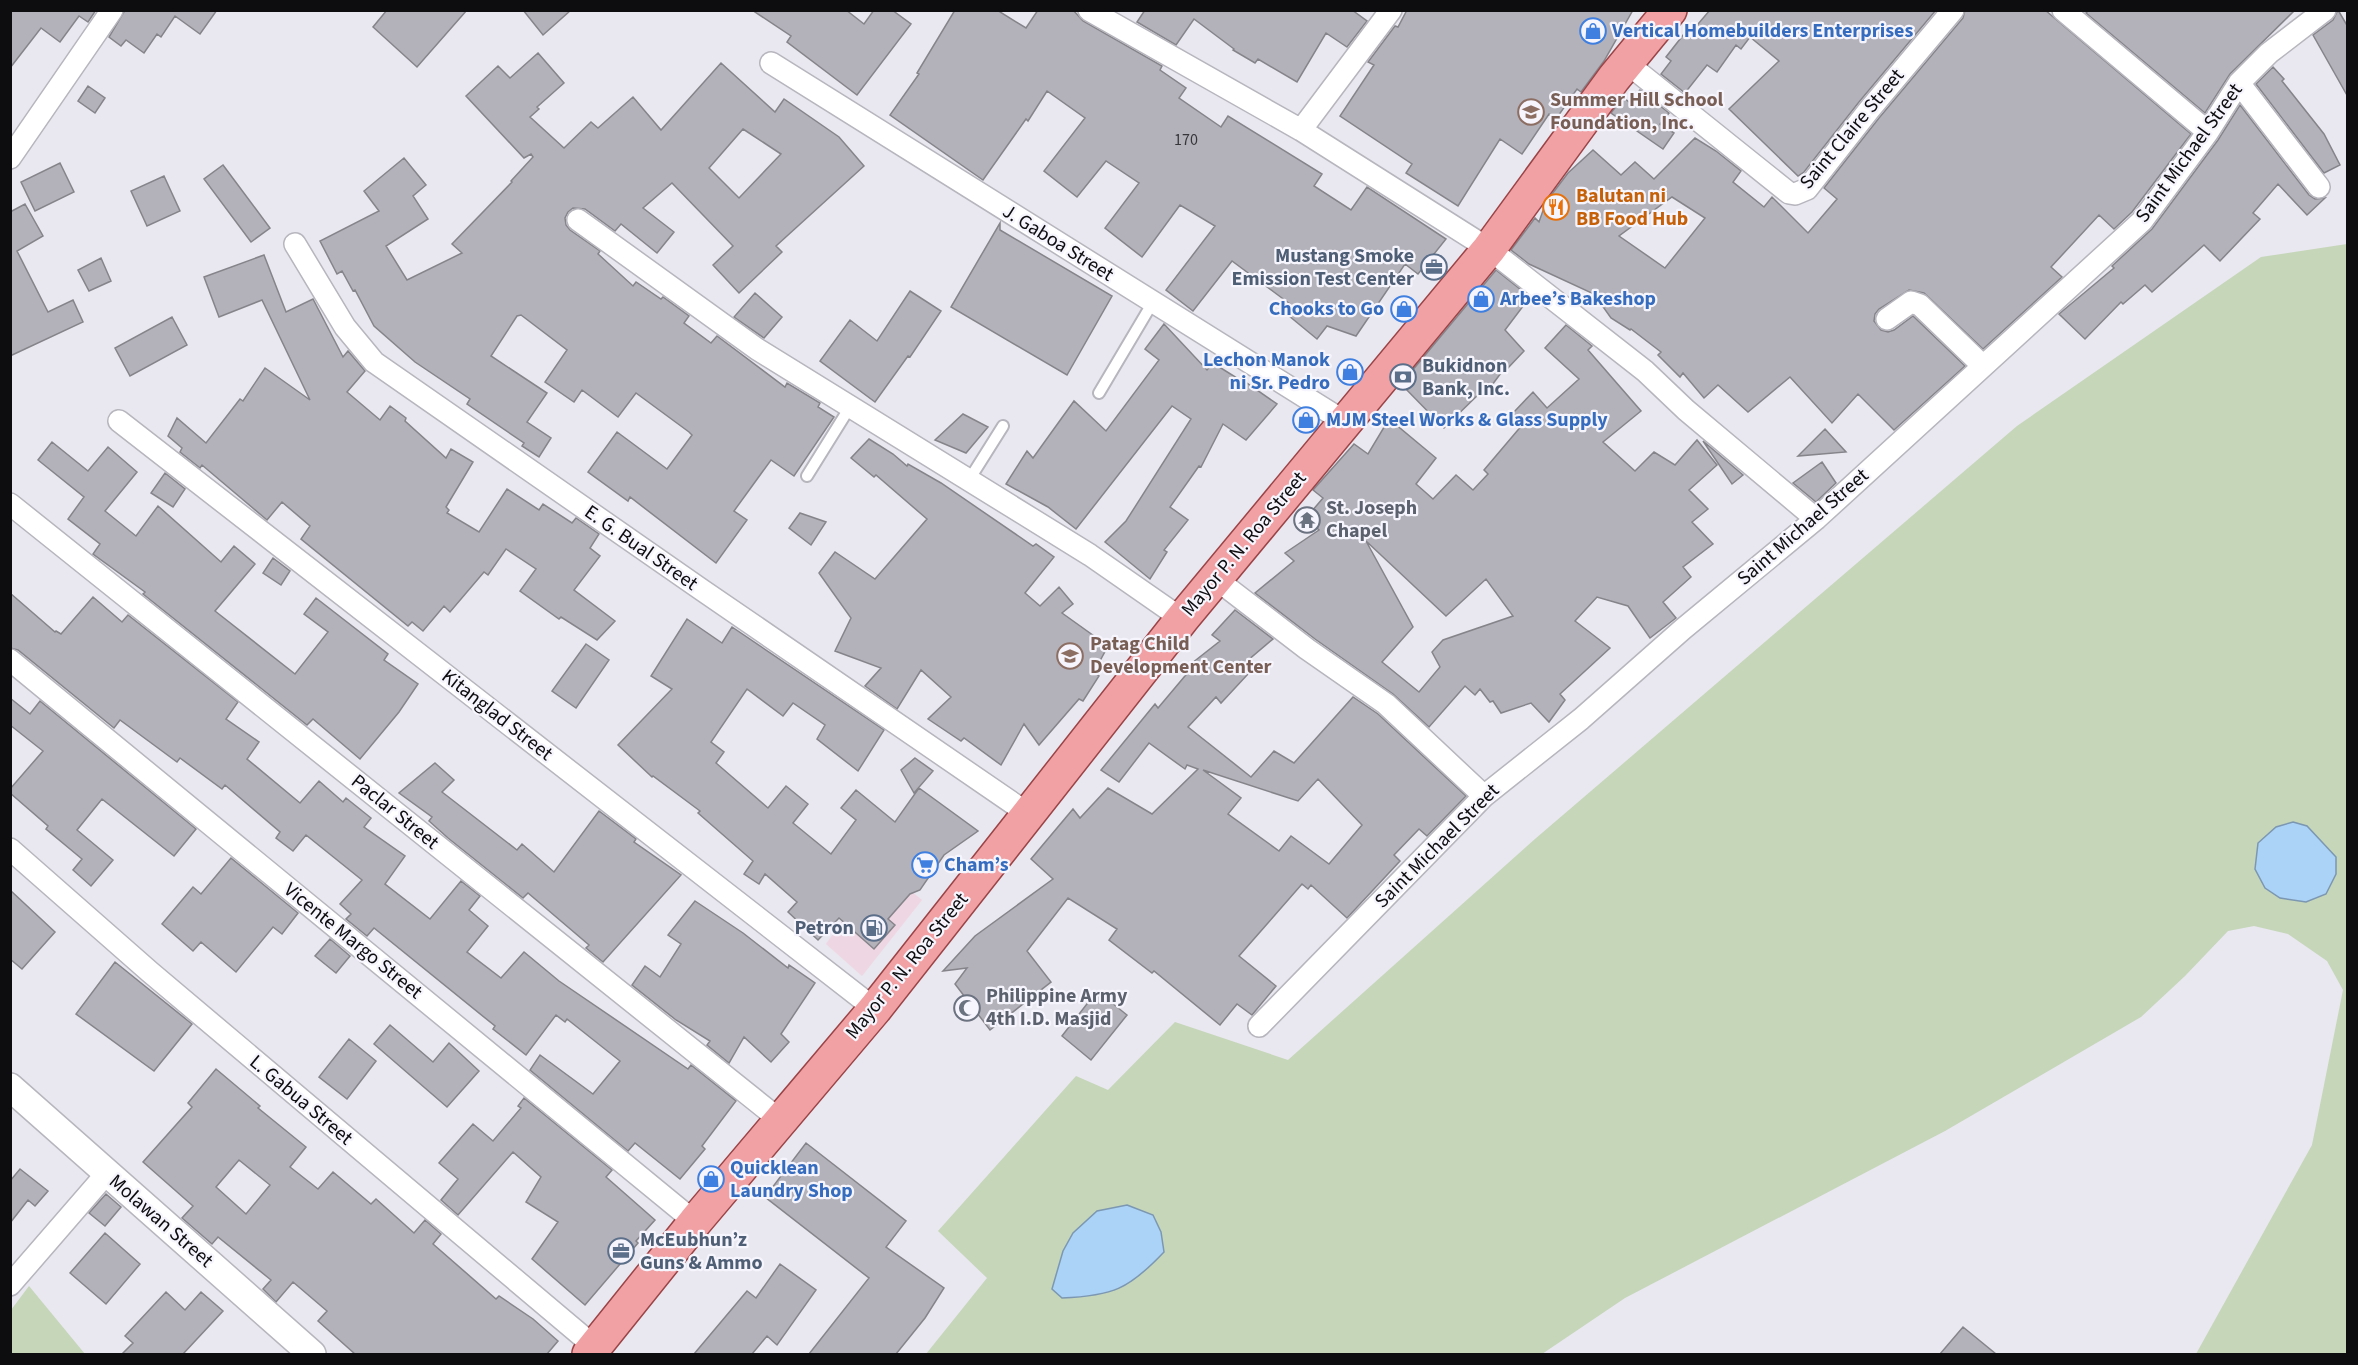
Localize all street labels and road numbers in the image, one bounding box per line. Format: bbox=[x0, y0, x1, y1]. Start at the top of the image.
street label: Saint Claire Street bbox=[1793, 62, 1911, 195]
street label: Saint Michael Street bbox=[2129, 77, 2249, 228]
street label: J. Gaboa Street bbox=[997, 198, 1119, 288]
street label: Saint Michael Street bbox=[1731, 462, 1875, 592]
street label: Mayor P. N. Roa Street bbox=[1175, 465, 1313, 623]
street label: E. G. Bual Street bbox=[579, 498, 704, 598]
street label: Kitanglad Street bbox=[435, 663, 559, 768]
street label: Paclar Street bbox=[345, 768, 445, 856]
street label: Saint Michael Street bbox=[1368, 777, 1506, 915]
street label: Vicente Margo Street bbox=[278, 876, 429, 1006]
street label: Mayor P. N. Roa Street bbox=[839, 886, 975, 1045]
street label: L. Gabua Street bbox=[243, 1048, 359, 1152]
street label: Molawan Street bbox=[103, 1168, 219, 1274]

